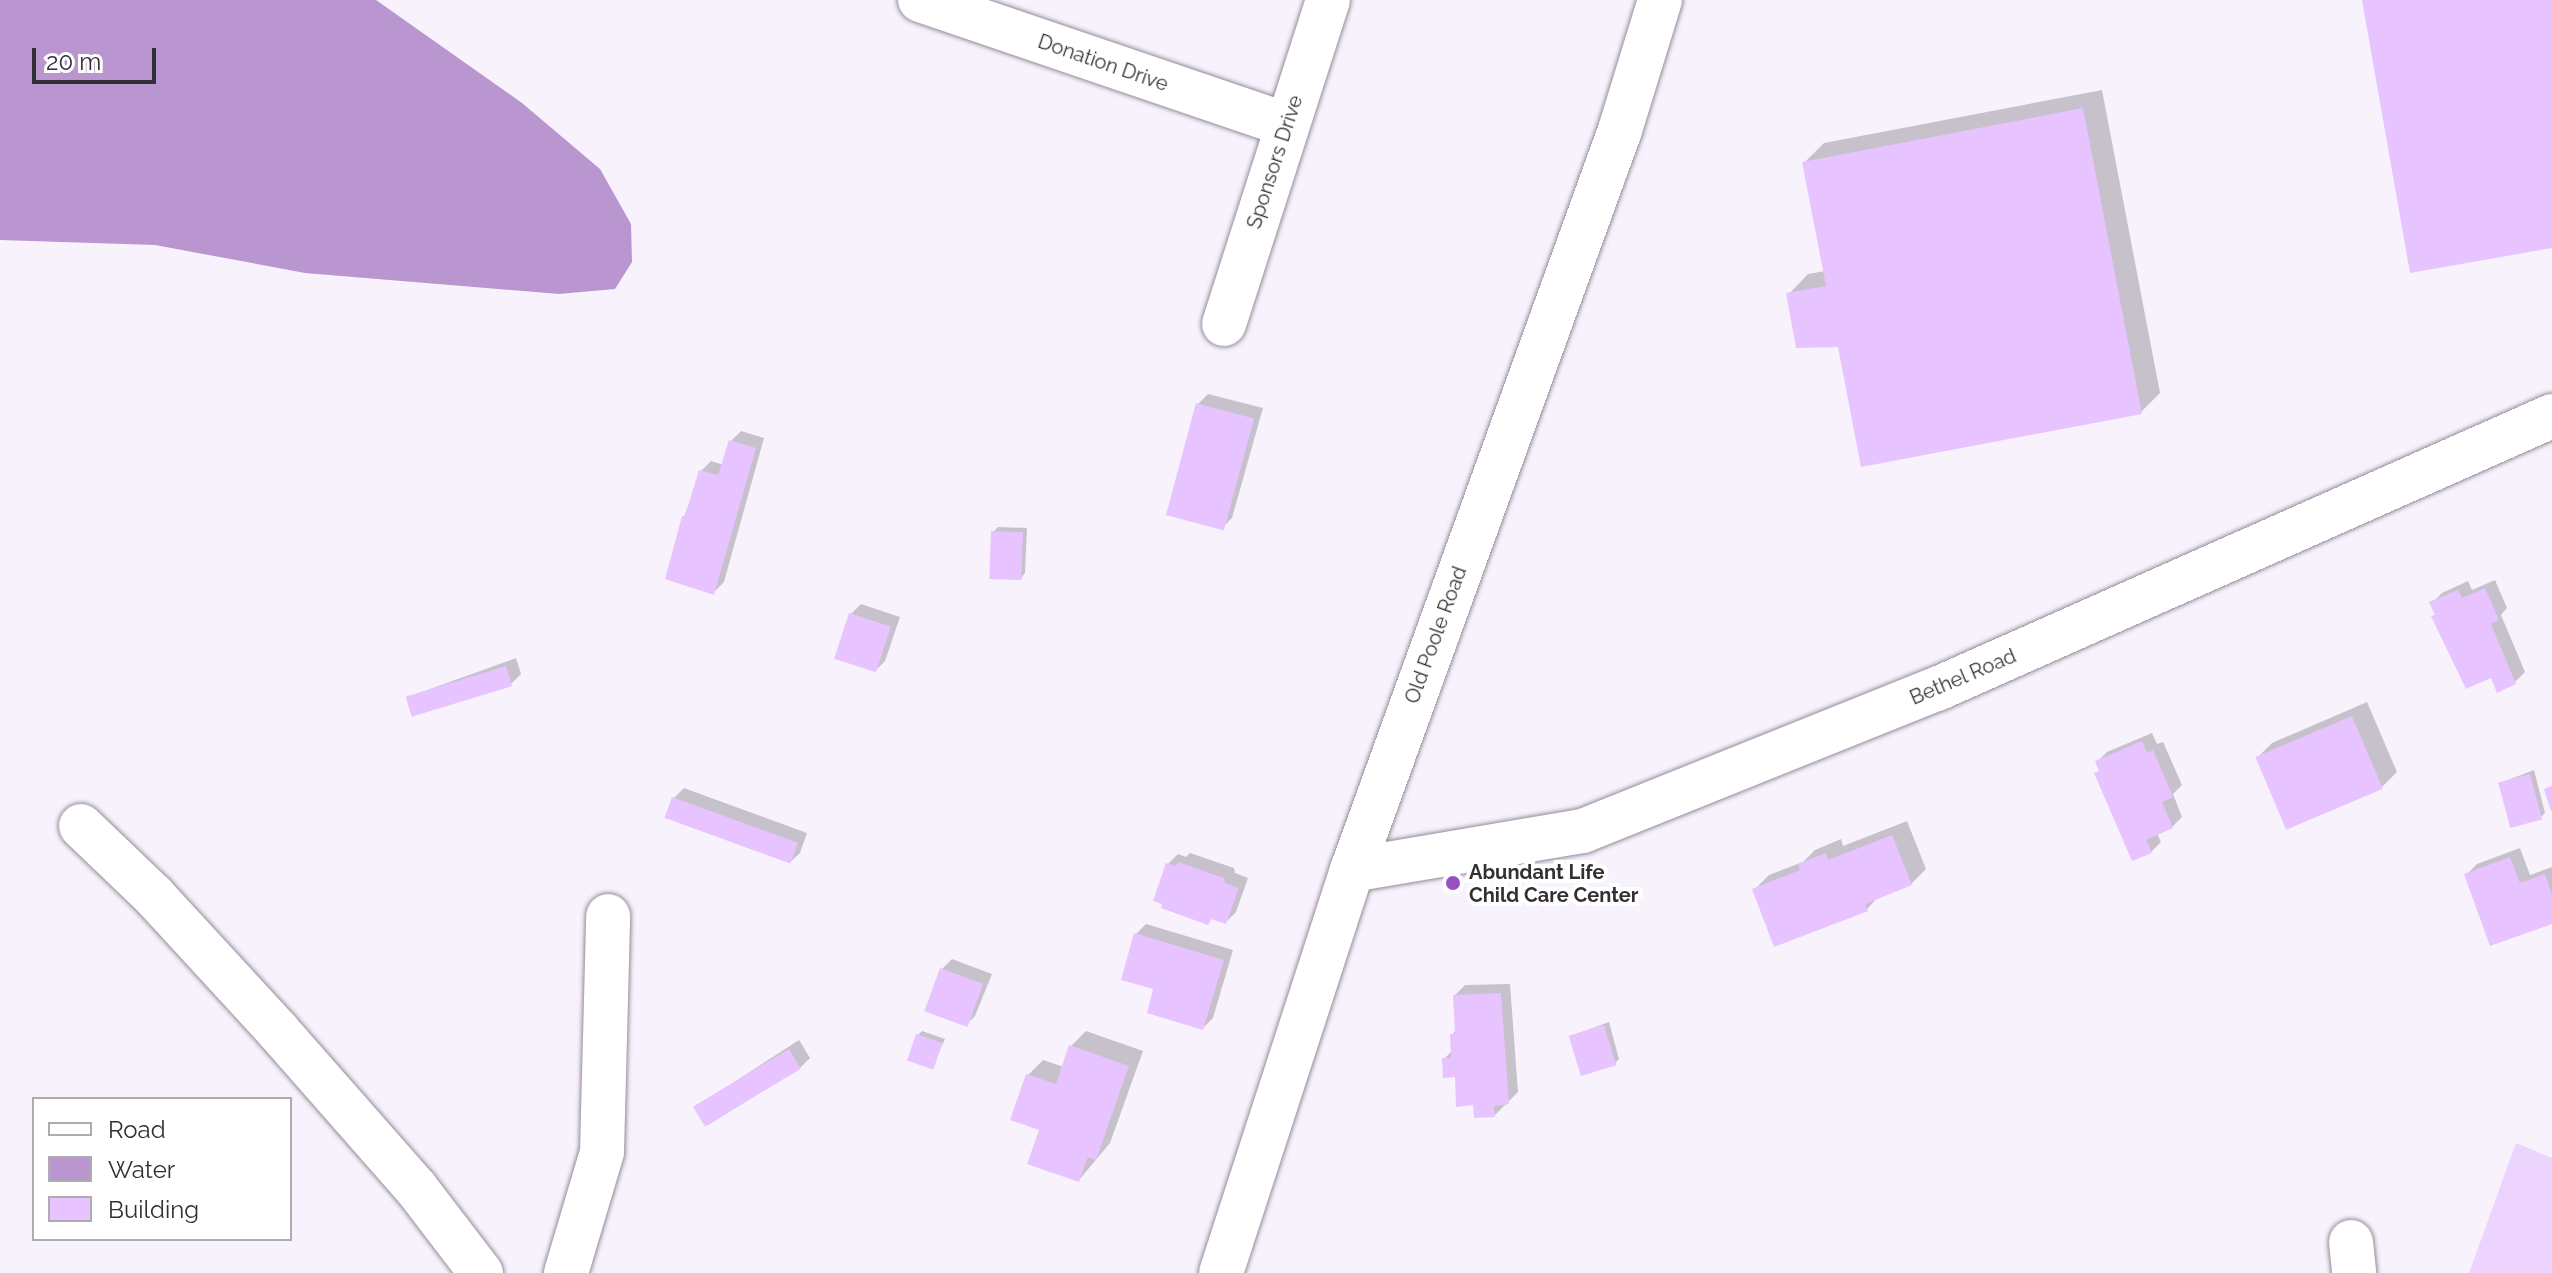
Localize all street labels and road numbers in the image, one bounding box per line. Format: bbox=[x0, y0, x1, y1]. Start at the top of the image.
street label: Donation Drive bbox=[1035, 29, 1171, 97]
street label: Sponsors Drive bbox=[1242, 92, 1308, 232]
street label: Old Poole Road bbox=[1400, 563, 1472, 707]
street label: Bethel Road bbox=[1906, 644, 2020, 710]

